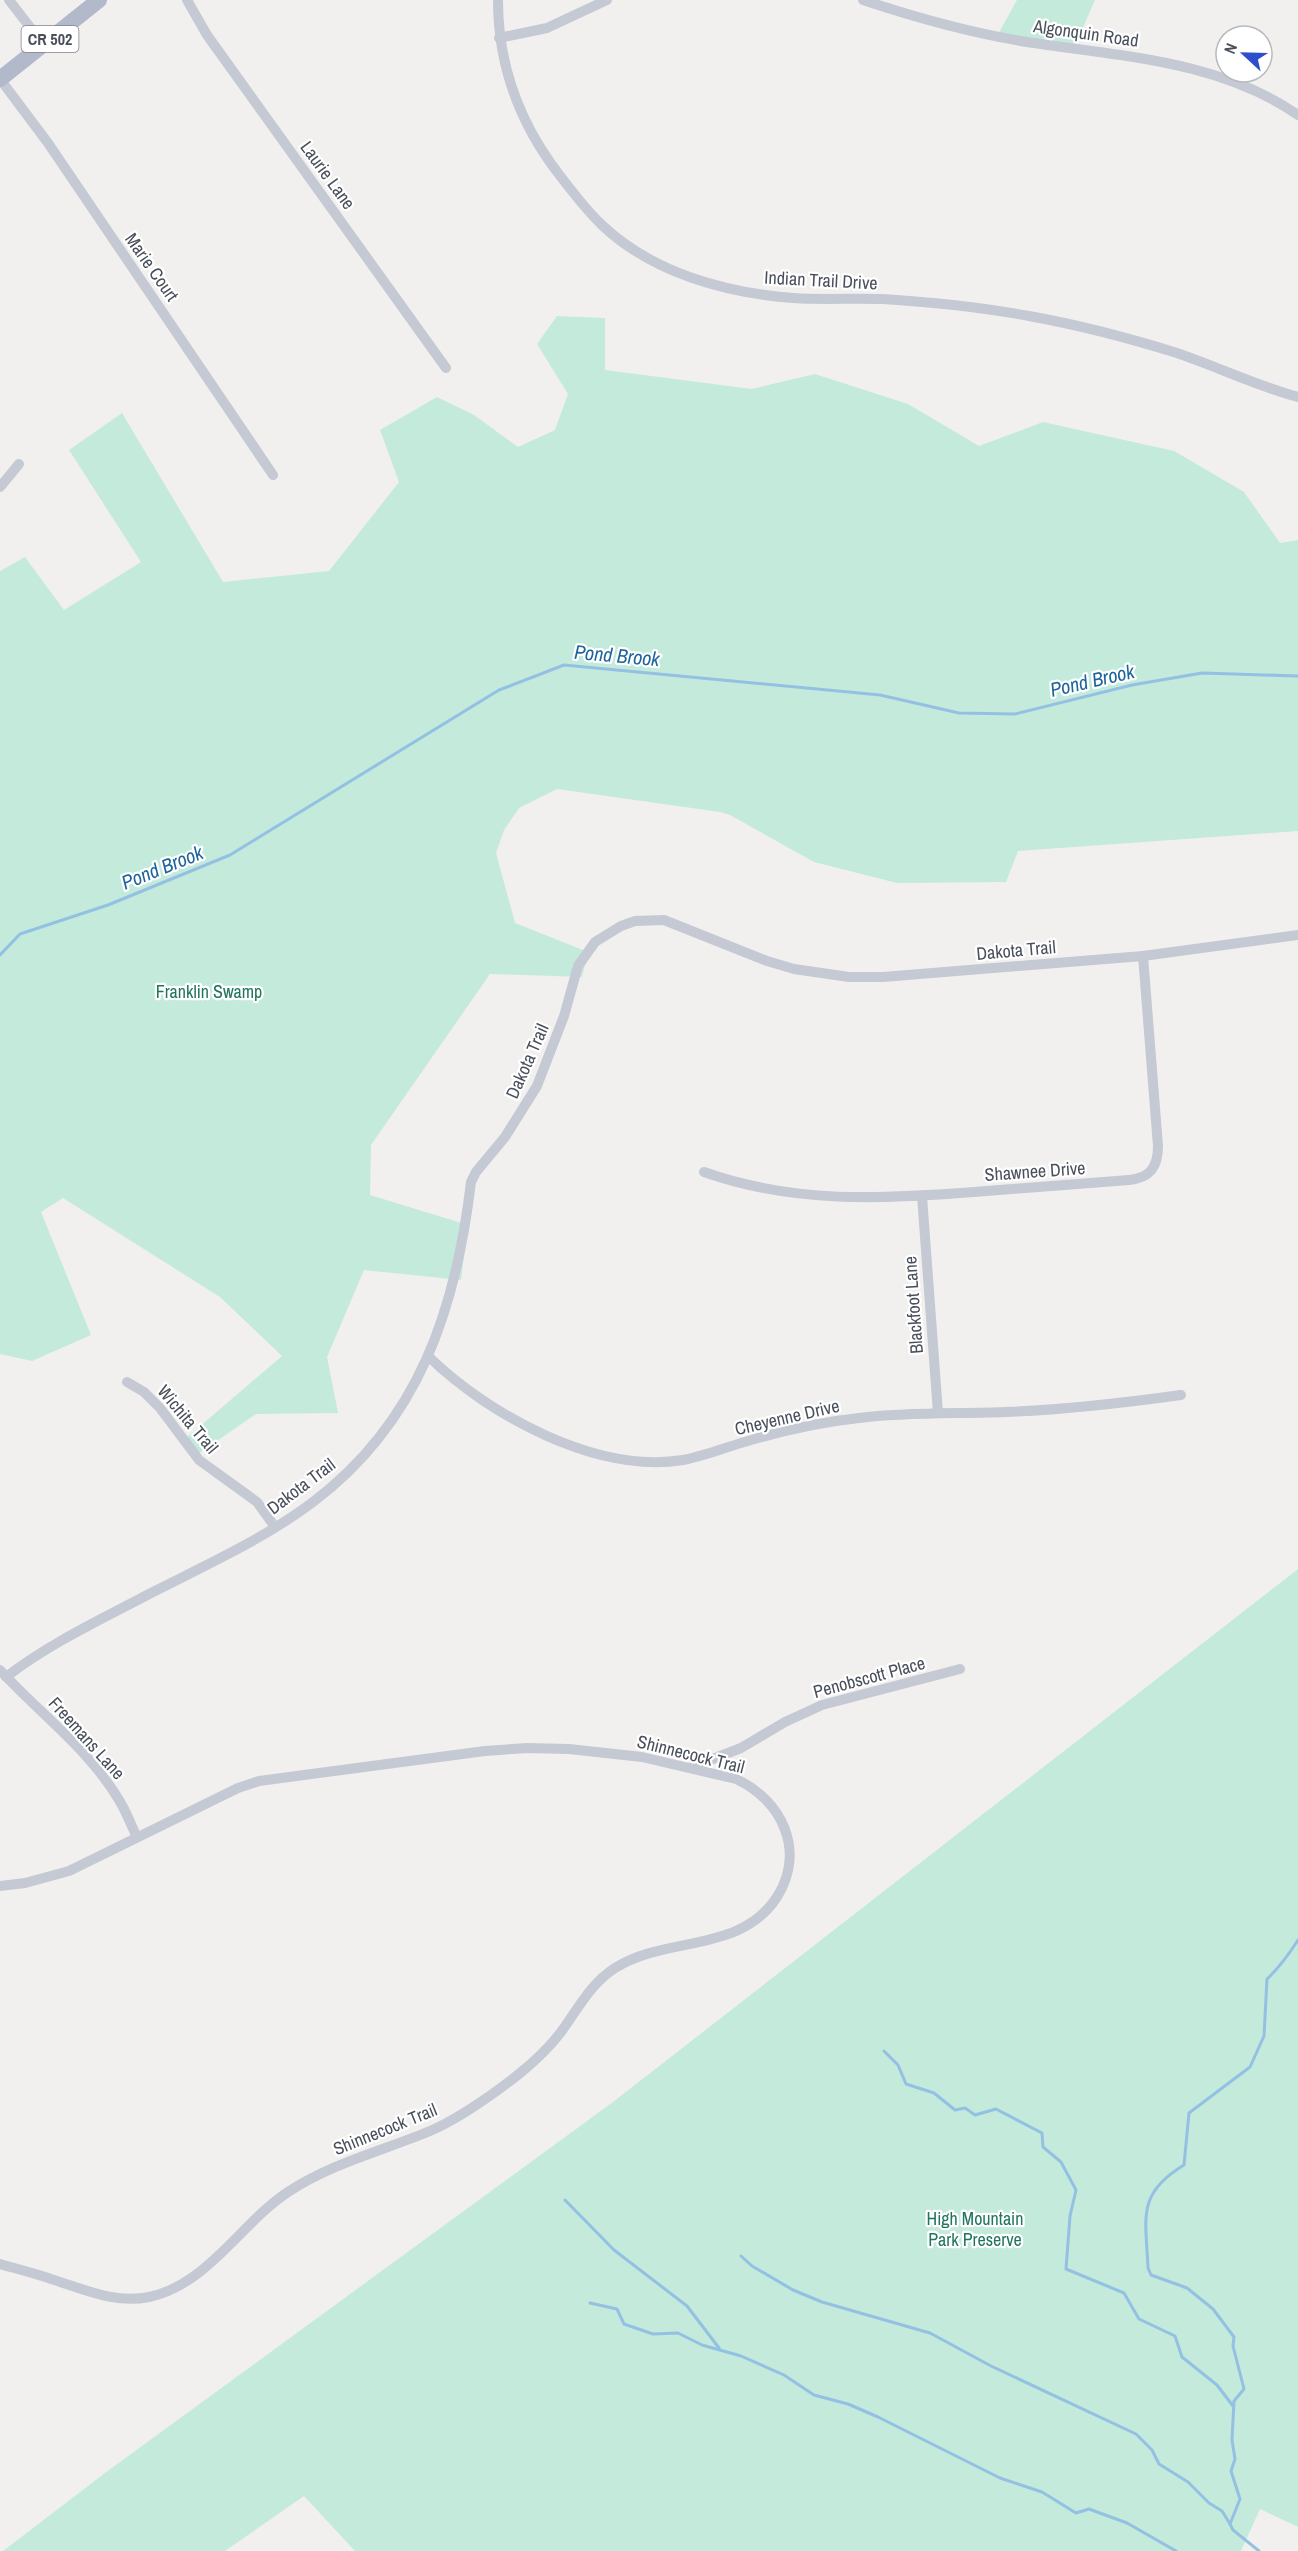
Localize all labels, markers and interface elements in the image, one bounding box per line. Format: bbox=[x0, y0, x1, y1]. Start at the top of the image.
street label: Algonquin Road bbox=[1031, 13, 1140, 53]
north arrow bbox=[1214, 24, 1274, 84]
road number: CR 502 bbox=[22, 26, 78, 52]
text: N bbox=[1218, 40, 1242, 57]
street label: Laurie Lane bbox=[295, 136, 361, 214]
street label: Marie Court bbox=[119, 228, 185, 306]
street label: Indian Trail Drive bbox=[764, 265, 878, 295]
water label: Pond Brook bbox=[573, 638, 662, 672]
water label: Pond Brook bbox=[1047, 657, 1138, 703]
water label: Pond Brook bbox=[117, 838, 208, 896]
street label: Dakota Trail bbox=[975, 934, 1057, 966]
park label: Franklin Swamp bbox=[156, 979, 262, 1004]
street label: Dakota Trail bbox=[499, 1020, 555, 1102]
street label: Shawnee Drive bbox=[984, 1155, 1086, 1187]
street label: Blackfoot Lane bbox=[897, 1255, 929, 1355]
street label: Wichita Trail bbox=[152, 1379, 224, 1459]
street label: Cheyenne Drive bbox=[732, 1393, 842, 1441]
street label: Dakota Trail bbox=[262, 1452, 340, 1520]
street label: Penobscott Place bbox=[810, 1650, 928, 1704]
street label: Freemans Lane bbox=[43, 1691, 131, 1785]
street label: Shinnecock Trail bbox=[635, 1729, 747, 1779]
street label: Shinnecock Trail bbox=[329, 2097, 441, 2161]
park label: High Mountain Park Preserve bbox=[927, 2206, 1023, 2252]

